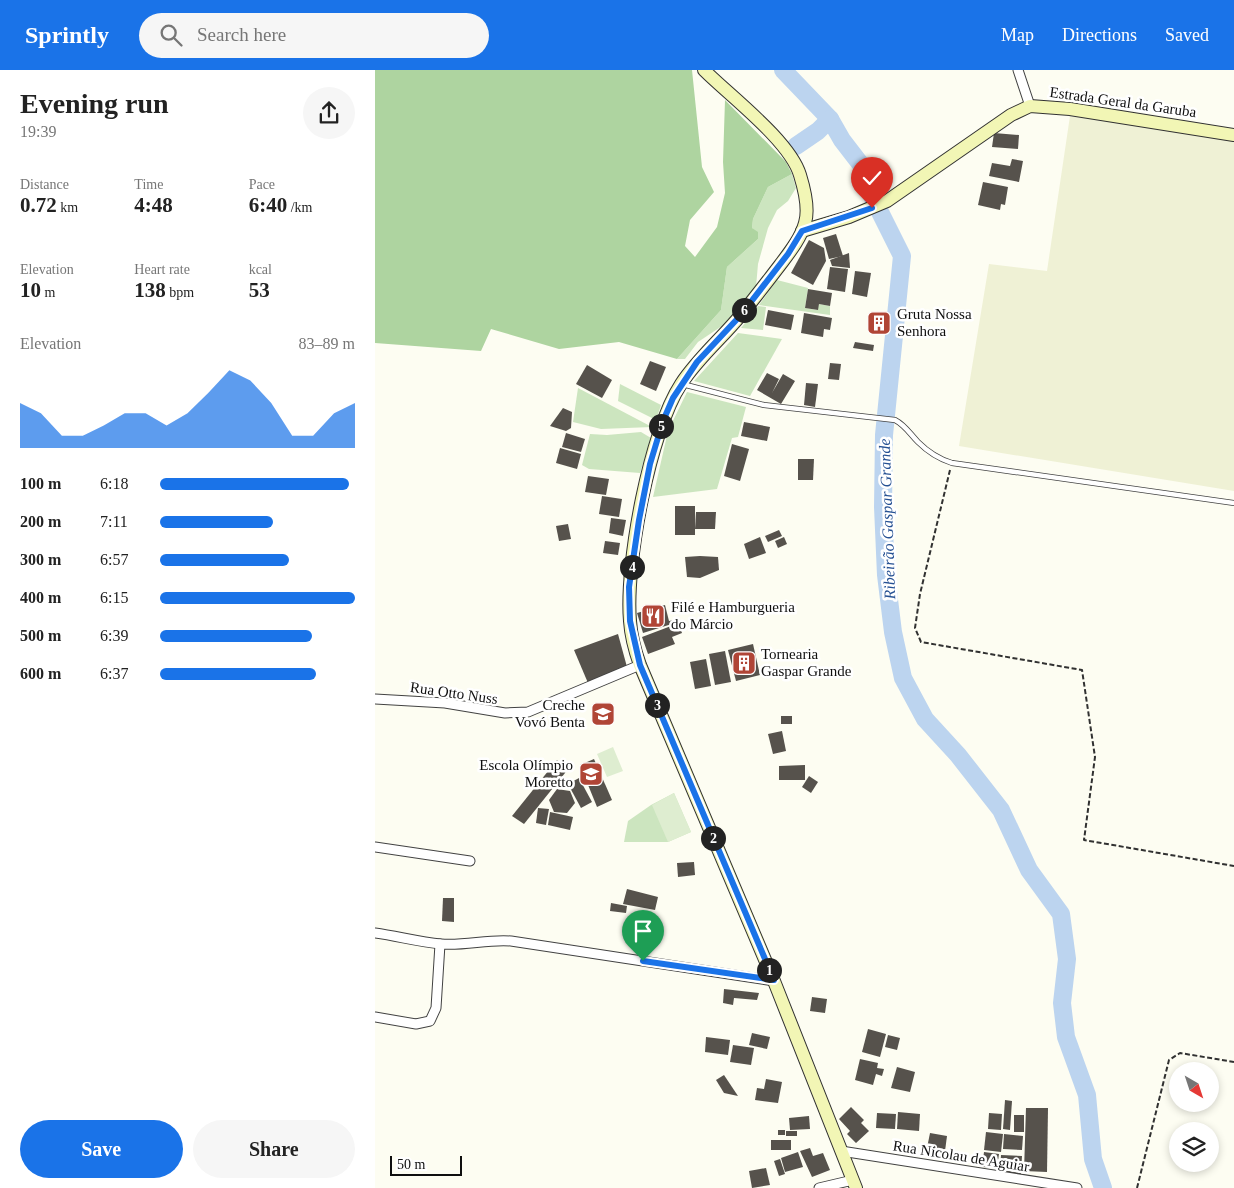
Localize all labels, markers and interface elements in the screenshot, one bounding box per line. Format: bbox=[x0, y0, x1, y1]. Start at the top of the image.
search box bbox=[139, 13, 489, 58]
icon: search bbox=[157, 21, 185, 49]
text: Sprintly bbox=[25, 22, 109, 48]
text: Search here bbox=[197, 24, 286, 45]
text: Map bbox=[1001, 25, 1034, 45]
text: Directions bbox=[1062, 25, 1137, 45]
text: Saved bbox=[1165, 25, 1209, 45]
street label: Estrada Geral da Garuba bbox=[1049, 84, 1198, 120]
button: share bbox=[303, 87, 355, 139]
text: Evening run bbox=[20, 88, 169, 119]
text: 19:39 bbox=[20, 123, 56, 140]
pin bbox=[851, 157, 893, 208]
icon: check bbox=[858, 164, 886, 192]
text: Distance bbox=[20, 177, 69, 192]
text: Time bbox=[134, 177, 163, 192]
text: Pace bbox=[249, 177, 275, 192]
text: 0.72 bbox=[20, 193, 57, 217]
text: 4:48 bbox=[134, 193, 173, 217]
text: 6:40 bbox=[249, 193, 287, 217]
text: km bbox=[57, 200, 78, 215]
text: /km bbox=[287, 200, 312, 215]
text: Elevation bbox=[20, 262, 74, 277]
text: Heart rate bbox=[134, 262, 190, 277]
text: kcal bbox=[249, 262, 272, 277]
text: 10 bbox=[20, 278, 41, 302]
text: 138 bbox=[134, 278, 166, 302]
text: 53 bbox=[249, 278, 270, 302]
text: m bbox=[41, 285, 55, 300]
text: bpm bbox=[166, 285, 194, 300]
pin: 6 bbox=[731, 298, 757, 322]
text: 6 bbox=[741, 303, 748, 318]
place label: Gruta Nossa Senhora bbox=[897, 306, 972, 339]
building icon: Gruta Nossa Senhora bbox=[866, 310, 892, 336]
text: Elevation bbox=[20, 335, 81, 352]
text: 83–89 m bbox=[299, 335, 355, 352]
pin: 5 bbox=[649, 414, 673, 438]
text: 5 bbox=[658, 419, 665, 434]
water label: Ribeirão Gaspar Grande bbox=[876, 438, 899, 601]
text: 100 m bbox=[20, 475, 61, 492]
text: 6:18 bbox=[100, 475, 128, 492]
text: 200 m bbox=[20, 513, 61, 530]
text: 7:11 bbox=[100, 513, 128, 530]
text: 300 m bbox=[20, 551, 61, 568]
text: 6:57 bbox=[100, 551, 128, 568]
pin: 4 bbox=[619, 554, 645, 580]
text: 4 bbox=[629, 560, 636, 575]
text: 400 m bbox=[20, 589, 61, 606]
text: 6:15 bbox=[100, 589, 128, 606]
place label: Filé e Hamburgueria do Márcio bbox=[671, 599, 795, 632]
restaurant icon: Filé e Hamburgueria do Márcio bbox=[640, 603, 666, 629]
text: 500 m bbox=[20, 627, 61, 644]
text: 6:39 bbox=[100, 627, 128, 644]
place label: Tornearia Gaspar Grande bbox=[761, 646, 852, 679]
building icon: Tornearia Gaspar Grande bbox=[731, 650, 757, 676]
text: 600 m bbox=[20, 665, 61, 682]
text: 6:37 bbox=[100, 665, 128, 682]
street label: Rua Otto Nuss bbox=[409, 679, 499, 707]
pin: 3 bbox=[645, 692, 669, 718]
place label: Creche Vovó Benta bbox=[515, 697, 585, 730]
text: 3 bbox=[654, 698, 661, 713]
school or university icon: Creche Vovó Benta bbox=[590, 701, 616, 727]
place label: Escola Olímpio Moretto bbox=[479, 757, 573, 790]
school or university icon: Escola Olímpio Moretto bbox=[578, 761, 604, 787]
pin: 2 bbox=[701, 826, 725, 850]
text: 2 bbox=[710, 831, 717, 846]
pin bbox=[622, 910, 664, 961]
icon: arrive bbox=[629, 917, 657, 945]
pin: 1 bbox=[757, 958, 781, 982]
text: 1 bbox=[766, 963, 773, 978]
north arrow bbox=[1169, 1062, 1219, 1112]
map controls bbox=[1169, 1062, 1219, 1172]
button: Save bbox=[20, 1120, 183, 1178]
button: Share bbox=[193, 1120, 355, 1178]
button: layers bbox=[1169, 1122, 1219, 1172]
street label: Rua Nicolau de Aguiar bbox=[892, 1137, 1030, 1175]
scale bar bbox=[390, 1153, 463, 1176]
text: 50 m bbox=[397, 1157, 425, 1172]

